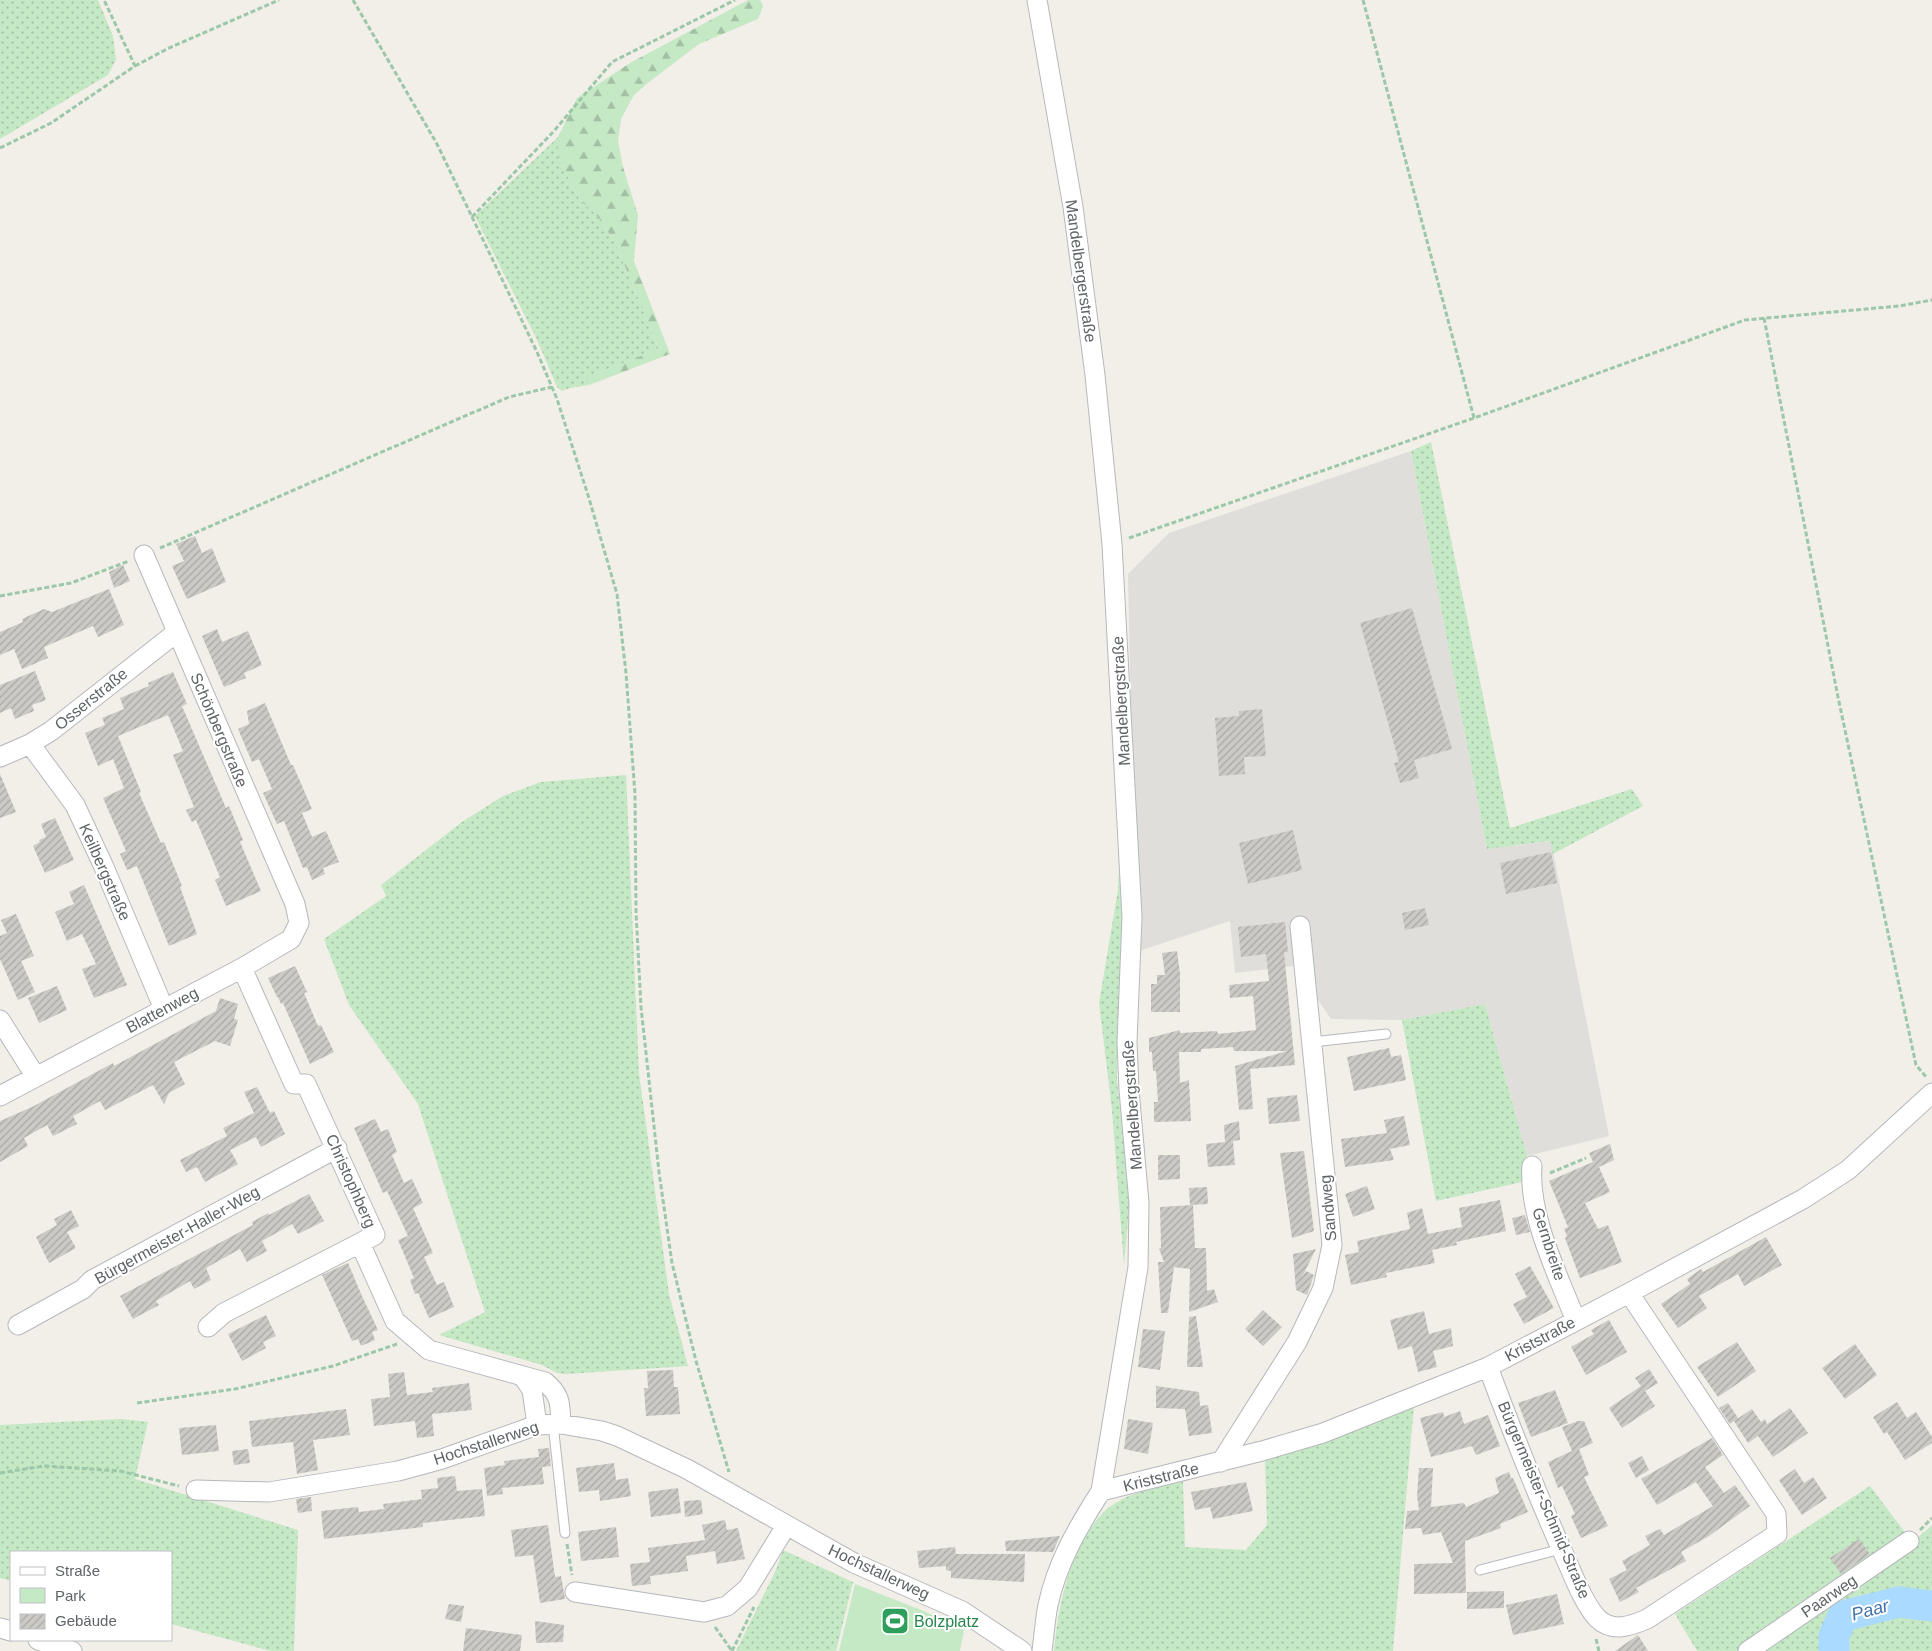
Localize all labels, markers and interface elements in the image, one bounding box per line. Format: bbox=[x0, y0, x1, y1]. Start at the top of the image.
street label: Mandelbergerstraße bbox=[1063, 198, 1099, 344]
street label: Mandelbergstraße bbox=[1109, 636, 1133, 766]
street label: Osserstraße bbox=[51, 665, 131, 733]
street label: Schönbergstraße bbox=[187, 670, 251, 790]
street label: Keilbergstraße bbox=[76, 821, 134, 923]
street label: Blattenweg bbox=[123, 984, 201, 1036]
street label: Mandelbergstraße bbox=[1119, 1040, 1145, 1170]
street label: Christophberg bbox=[323, 1132, 379, 1230]
street label: Sandweg bbox=[1317, 1174, 1339, 1242]
street label: Bürgermeister-Haller-Weg bbox=[92, 1183, 262, 1287]
street label: Gernbreite bbox=[1529, 1205, 1569, 1283]
street label: Kriststraße bbox=[1502, 1313, 1578, 1365]
street label: Bürgermeister-Schmid-Straße bbox=[1495, 1399, 1593, 1601]
street label: Hochstallerweg bbox=[431, 1418, 541, 1468]
street label: Kriststraße bbox=[1121, 1459, 1201, 1495]
street label: Hochstallerweg bbox=[826, 1541, 932, 1603]
legend bbox=[10, 1551, 172, 1641]
text: Straße bbox=[55, 1562, 100, 1579]
street label: Paarweg bbox=[1798, 1571, 1860, 1621]
text: Park bbox=[55, 1587, 86, 1604]
water label: Paar bbox=[1849, 1595, 1892, 1625]
sports icon: Bolzplatz bbox=[880, 1606, 910, 1636]
text: Gebäude bbox=[55, 1612, 117, 1629]
place label: Bolzplatz bbox=[914, 1613, 979, 1630]

